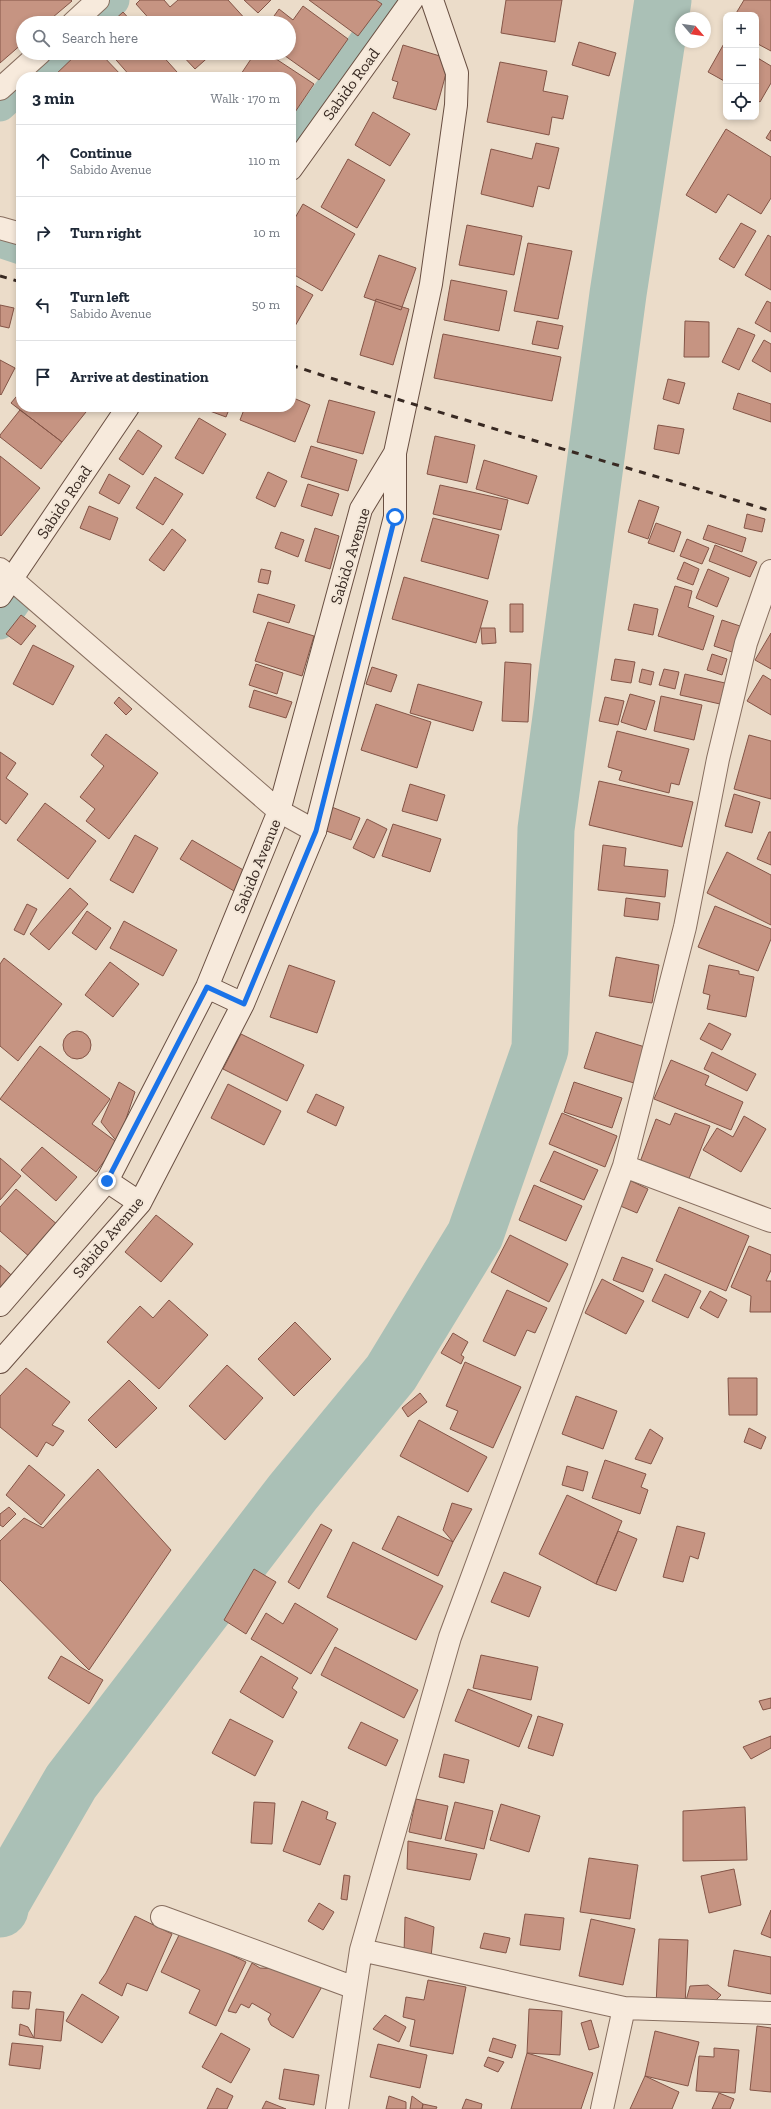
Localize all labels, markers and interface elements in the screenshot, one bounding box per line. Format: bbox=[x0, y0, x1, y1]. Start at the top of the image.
north arrow bbox=[675, 12, 711, 48]
map controls bbox=[723, 12, 759, 120]
button: + bbox=[723, 12, 759, 48]
search box bbox=[16, 16, 296, 60]
icon: search bbox=[30, 27, 52, 49]
text: Search here bbox=[62, 29, 138, 47]
street label: Sabido Road bbox=[319, 44, 384, 124]
button: − bbox=[723, 48, 759, 84]
button: locate bbox=[723, 84, 759, 120]
text: 3 min bbox=[32, 88, 74, 108]
text: Walk · 170 m bbox=[211, 91, 280, 106]
text: Continue bbox=[70, 144, 132, 162]
icon: ahead bbox=[32, 150, 54, 172]
text: 110 m bbox=[248, 153, 280, 168]
text: Sabido Avenue bbox=[70, 162, 151, 177]
icon: right bbox=[32, 222, 54, 244]
text: Turn right bbox=[70, 224, 141, 242]
text: 10 m bbox=[253, 225, 280, 240]
text: Turn left bbox=[70, 288, 130, 306]
icon: left bbox=[32, 294, 54, 316]
text: 50 m bbox=[252, 297, 280, 312]
text: Sabido Avenue bbox=[70, 306, 151, 321]
icon: arrive bbox=[32, 366, 54, 388]
text: Arrive at destination bbox=[70, 368, 209, 386]
street label: Sabido Road bbox=[33, 462, 96, 542]
street label: Sabido Avenue bbox=[326, 505, 374, 607]
route start bbox=[386, 508, 404, 526]
street label: Sabido Avenue bbox=[229, 816, 285, 916]
route end bbox=[98, 1172, 116, 1190]
street label: Sabido Avenue bbox=[69, 1193, 147, 1281]

